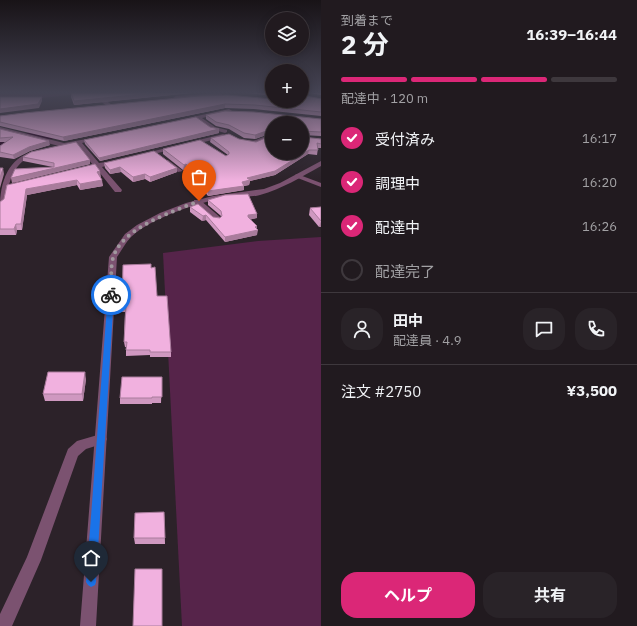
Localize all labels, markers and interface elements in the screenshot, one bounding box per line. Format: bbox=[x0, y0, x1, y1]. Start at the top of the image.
map controls bbox=[265, 12, 309, 160]
button: layers bbox=[265, 12, 309, 56]
text: 到着まで bbox=[341, 12, 393, 29]
text: 16:39–16:44 bbox=[526, 25, 617, 44]
text: 2 分 bbox=[341, 27, 389, 61]
button: + bbox=[265, 64, 309, 108]
text: 配達中 · 120 m bbox=[341, 90, 428, 107]
button: − bbox=[265, 116, 309, 160]
icon: check bbox=[341, 127, 363, 149]
text: 受付済み bbox=[375, 130, 435, 149]
text: 16:17 bbox=[582, 130, 617, 147]
pin bbox=[182, 160, 216, 201]
icon: bag bbox=[188, 166, 210, 188]
icon: check bbox=[341, 171, 363, 193]
text: 調理中 bbox=[375, 174, 420, 193]
text: 16:20 bbox=[582, 174, 617, 191]
icon: check bbox=[341, 215, 363, 237]
text: 配達中 bbox=[375, 218, 420, 237]
text: 16:26 bbox=[582, 218, 617, 235]
text: 配達完了 bbox=[375, 262, 435, 281]
courier bbox=[91, 275, 131, 315]
icon: bike bbox=[100, 284, 122, 306]
button: person bbox=[341, 308, 383, 350]
button: chat bbox=[523, 308, 565, 350]
button: phone bbox=[575, 308, 617, 350]
text: 田中 bbox=[393, 311, 423, 330]
text: 配達員 · 4.9 bbox=[393, 332, 462, 349]
text: ¥3,500 bbox=[567, 381, 617, 400]
text: 注文 #2750 bbox=[341, 382, 421, 401]
pin bbox=[74, 541, 108, 582]
icon: home bbox=[80, 547, 102, 569]
button: ヘルプ bbox=[341, 572, 475, 618]
button: 共有 bbox=[483, 572, 617, 618]

